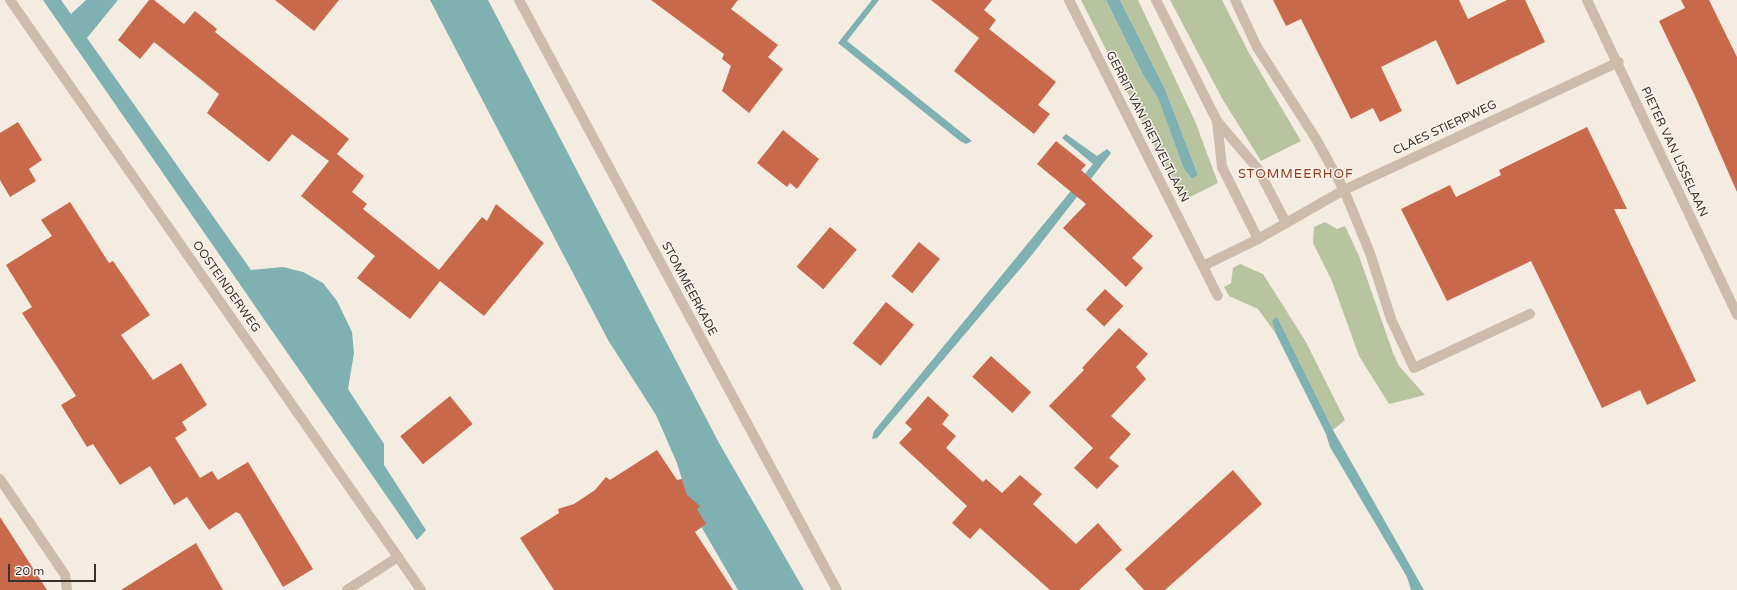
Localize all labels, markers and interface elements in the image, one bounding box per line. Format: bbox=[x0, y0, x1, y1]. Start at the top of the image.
street label: GERRIT VAN RIETVELTLAAN bbox=[1102, 49, 1192, 205]
street label: PIETER VAN LISSELAAN bbox=[1637, 85, 1711, 219]
street label: CLAES STIERPWEG bbox=[1391, 98, 1499, 158]
district label: STOMMEERHOF bbox=[1238, 166, 1354, 182]
street label: OOSTEINDERWEG bbox=[189, 238, 263, 336]
street label: STOMMEERKADE bbox=[658, 240, 720, 338]
scale bar bbox=[10, 556, 98, 582]
text: 20 m bbox=[15, 564, 44, 578]

